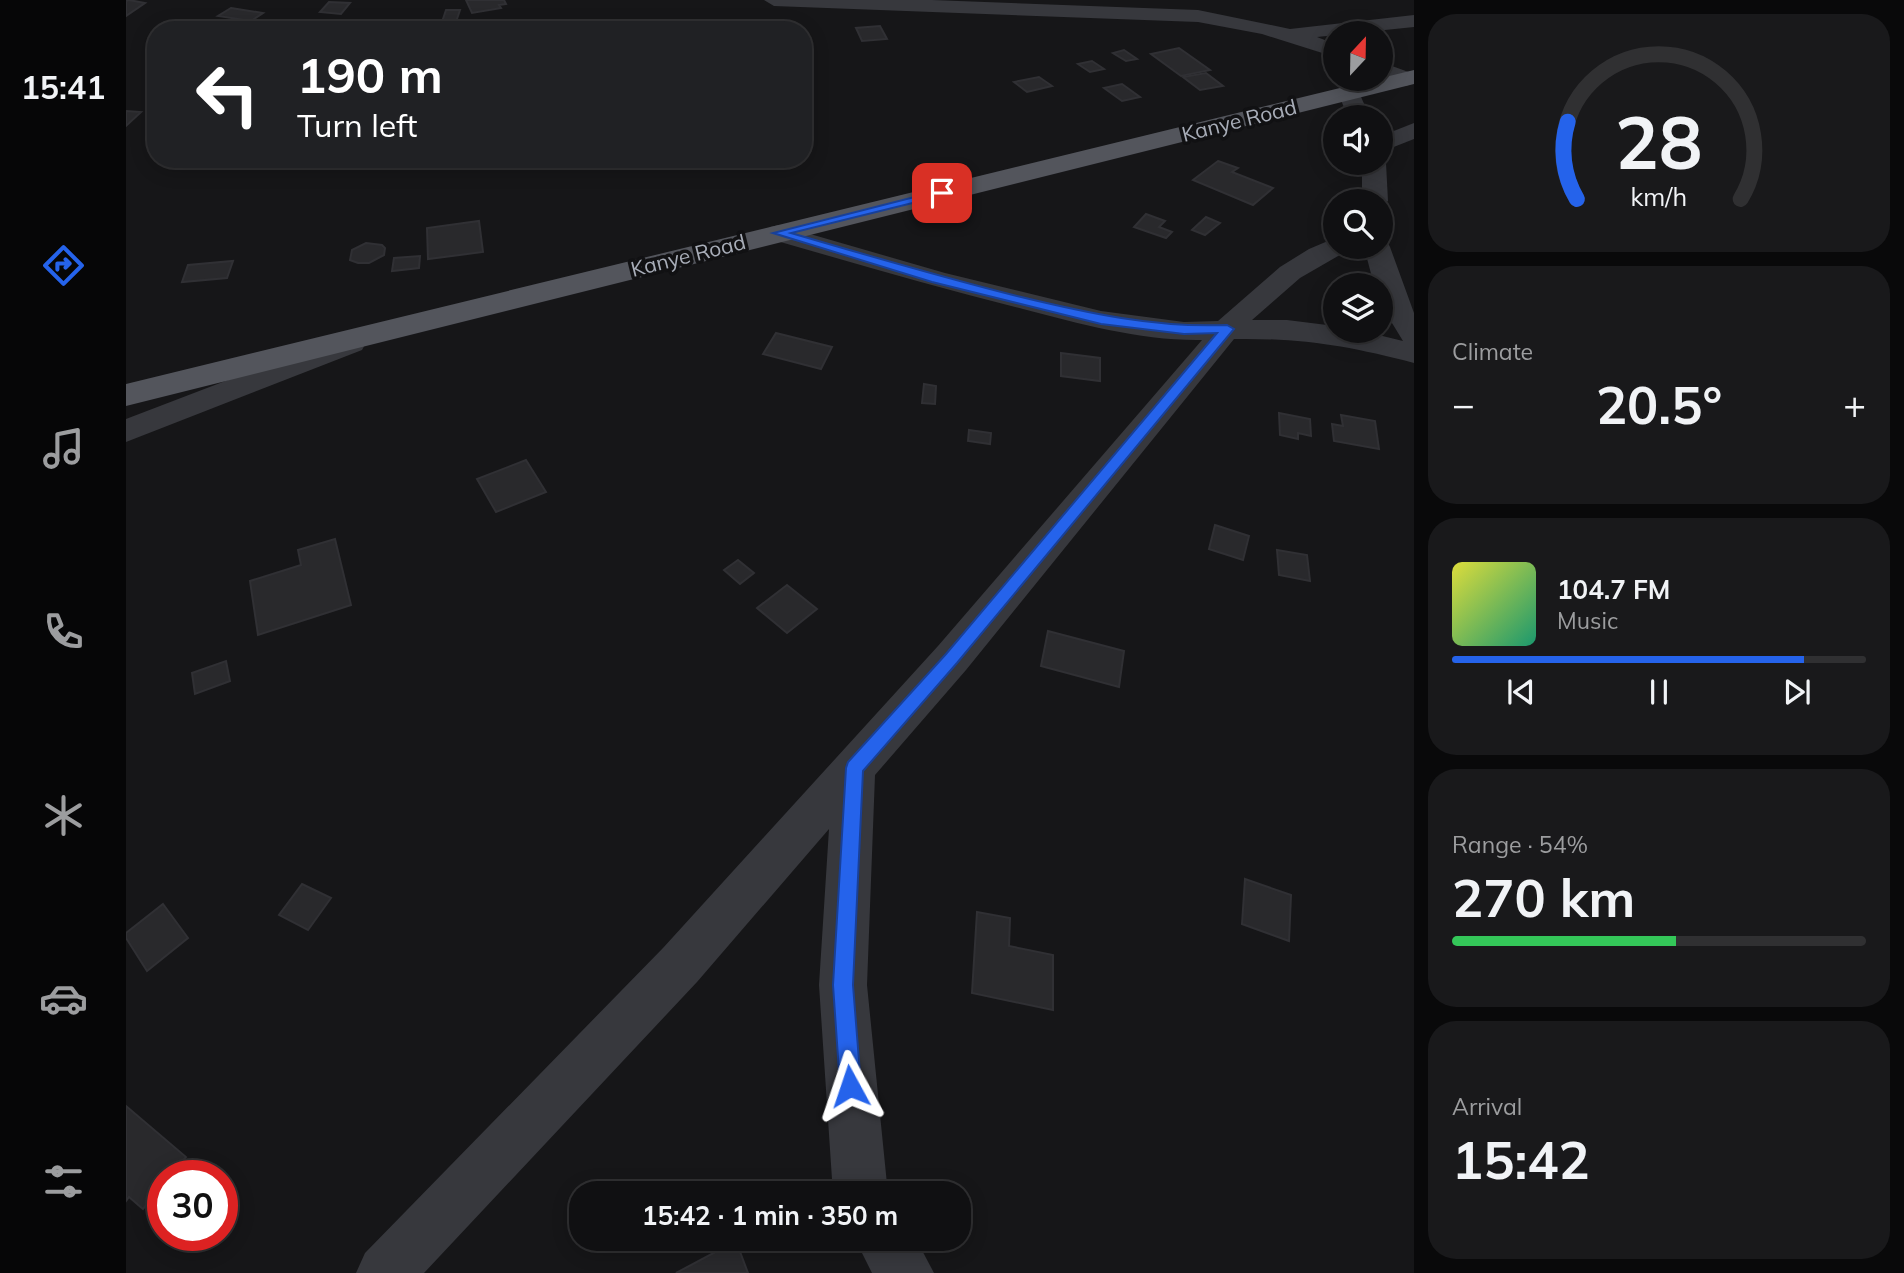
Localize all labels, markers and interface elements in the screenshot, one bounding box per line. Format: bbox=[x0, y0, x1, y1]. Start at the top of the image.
north arrow bbox=[1323, 21, 1393, 91]
map controls bbox=[1323, 21, 1393, 343]
text: 190 m bbox=[297, 44, 443, 105]
icon: left bbox=[182, 49, 273, 140]
text: 15:41 bbox=[21, 67, 105, 107]
street label: Kanye Road bbox=[1179, 93, 1299, 147]
text: 28 bbox=[1615, 96, 1703, 187]
text: Turn left bbox=[297, 105, 417, 145]
button: sound bbox=[1323, 105, 1393, 175]
pin bbox=[912, 163, 972, 223]
icon: arrive bbox=[923, 174, 961, 212]
text: km/h bbox=[1631, 181, 1687, 212]
button: search bbox=[1323, 189, 1393, 259]
street label: Kanye Road bbox=[628, 228, 748, 282]
icon: directions bbox=[39, 241, 88, 290]
button: layers bbox=[1323, 273, 1393, 343]
text: Climate bbox=[1452, 337, 1533, 366]
text: 20.5° bbox=[1596, 372, 1722, 437]
text: − bbox=[1452, 380, 1475, 428]
text: + bbox=[1843, 380, 1866, 428]
icon: music bbox=[39, 424, 88, 473]
text: 104.7 FM bbox=[1557, 573, 1670, 606]
text: Music bbox=[1557, 606, 1618, 635]
icon: phone bbox=[39, 607, 88, 656]
icon: previous bbox=[1502, 673, 1540, 711]
icon: pause bbox=[1640, 673, 1678, 711]
icon: next bbox=[1778, 673, 1816, 711]
icon: climate bbox=[39, 791, 88, 840]
text: Range · 54% bbox=[1452, 830, 1588, 859]
text: 270 km bbox=[1452, 865, 1635, 930]
icon: car bbox=[39, 974, 88, 1023]
position arrow bbox=[813, 1049, 887, 1123]
text: Arrival bbox=[1452, 1092, 1522, 1121]
text: 15:42 bbox=[1452, 1127, 1590, 1192]
icon: filters bbox=[39, 1157, 88, 1206]
speed limit sign: 30 bbox=[147, 1160, 238, 1251]
text: 15:42 · 1 min · 350 m bbox=[642, 1199, 898, 1232]

